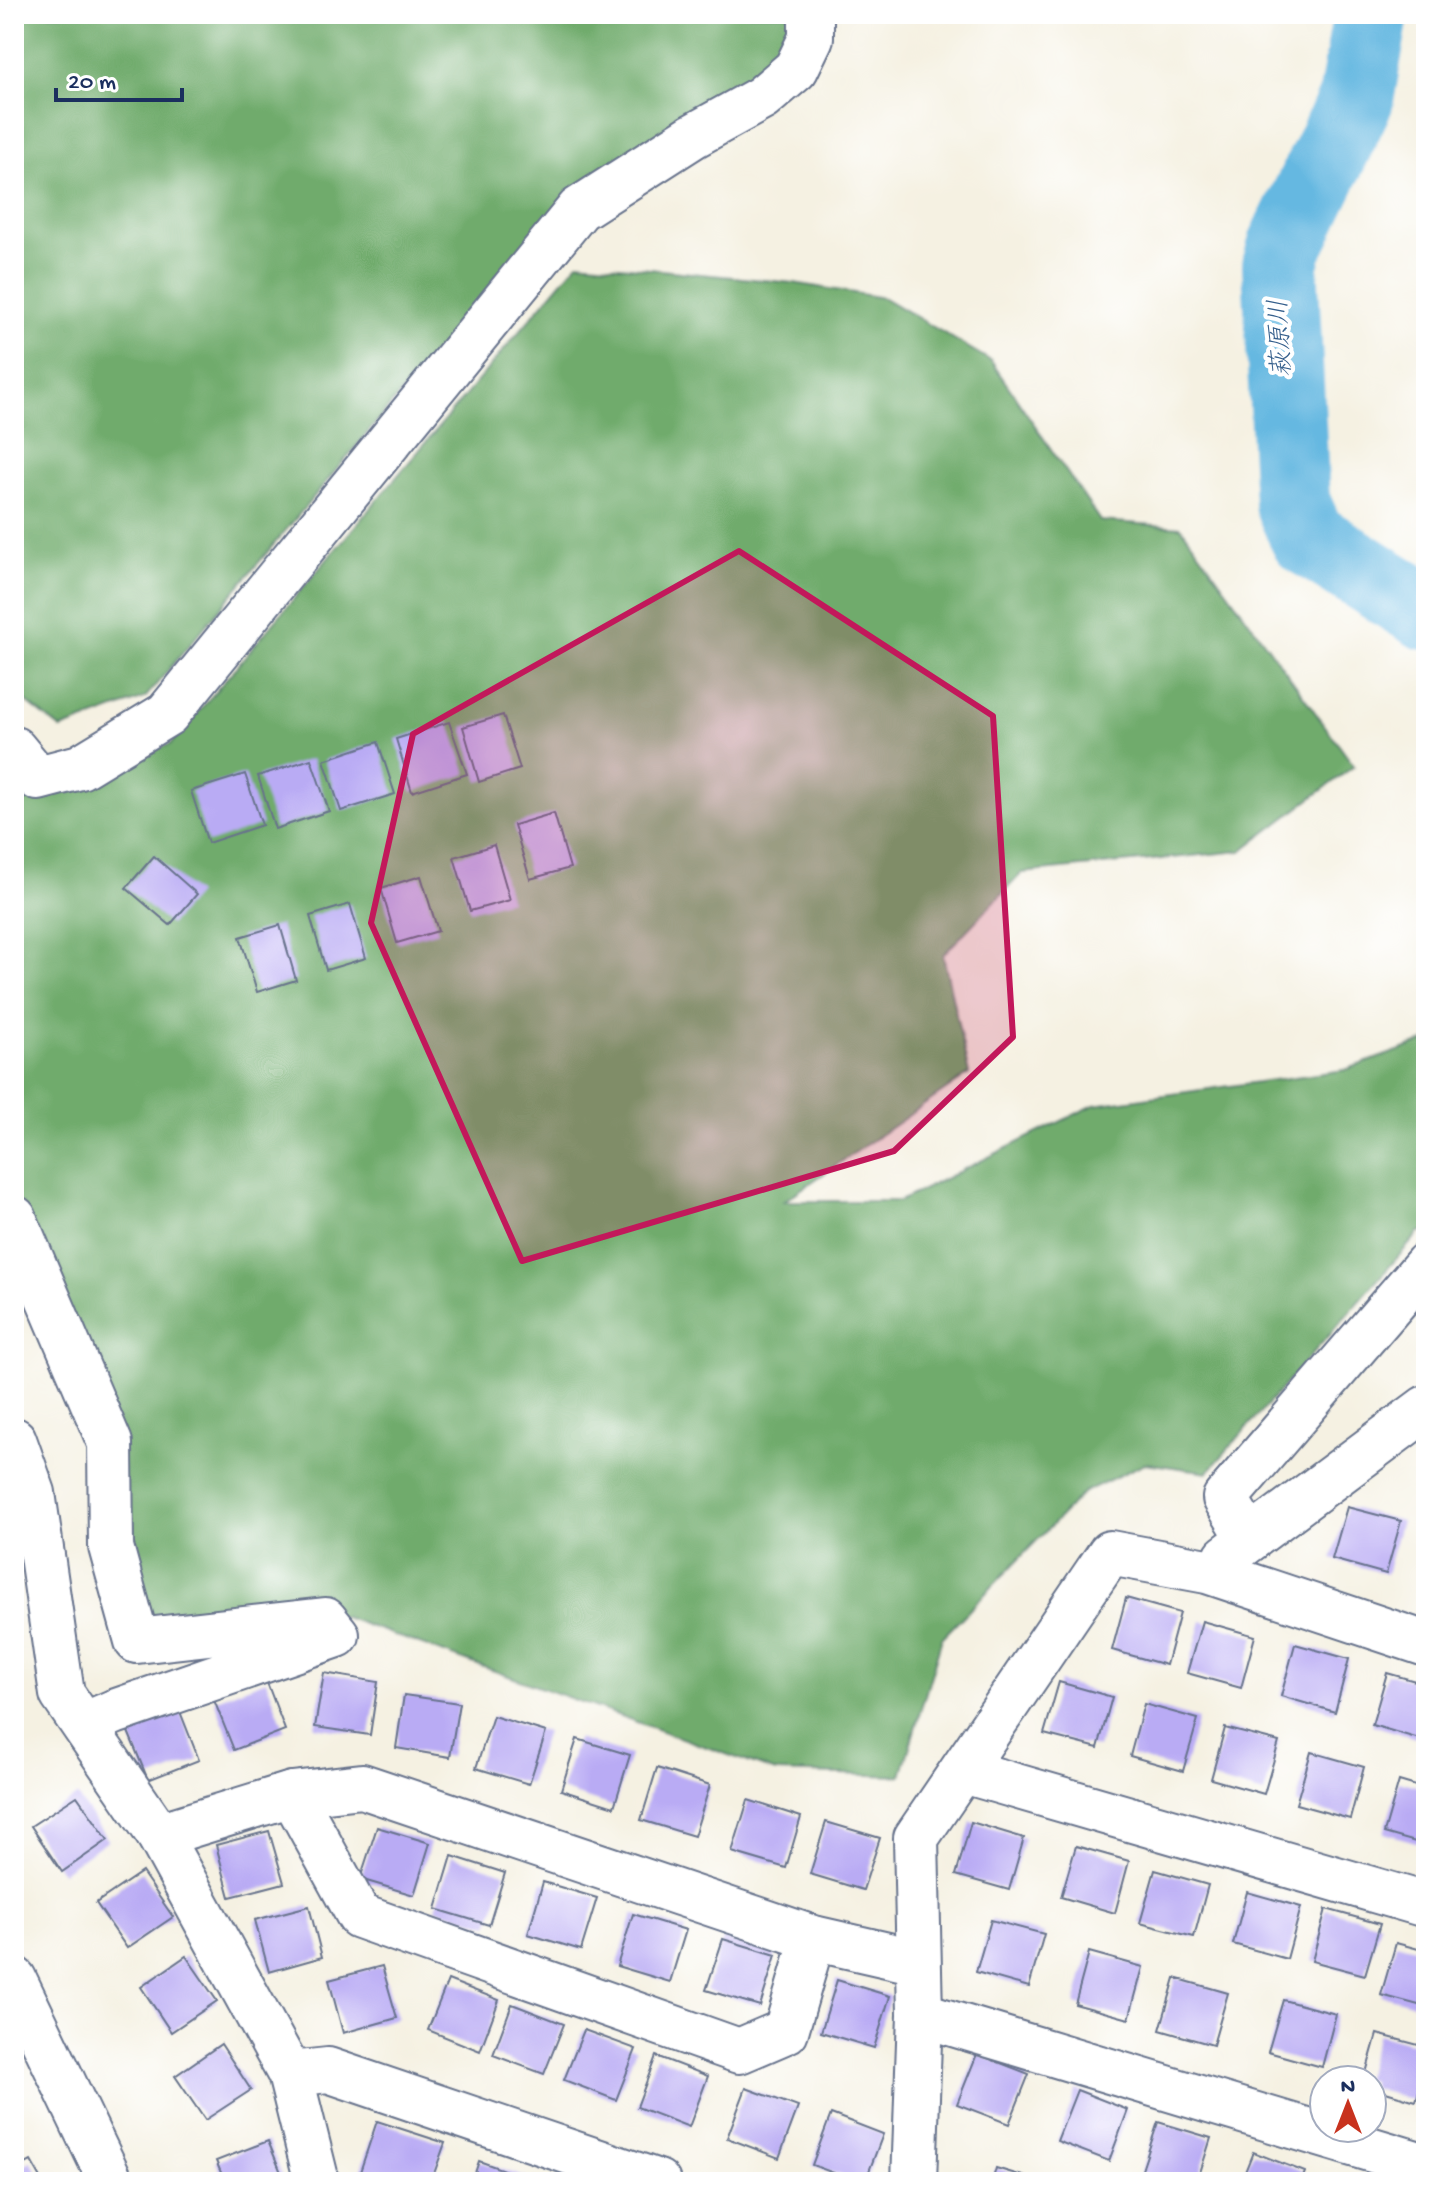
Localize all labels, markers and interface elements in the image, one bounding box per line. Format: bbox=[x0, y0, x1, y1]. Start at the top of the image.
scale bar bbox=[56, 52, 182, 102]
text: 20 m bbox=[68, 69, 116, 98]
water label: 萩原川 bbox=[1263, 298, 1301, 378]
north arrow bbox=[1308, 2064, 1388, 2144]
text: N bbox=[1341, 2075, 1355, 2101]

